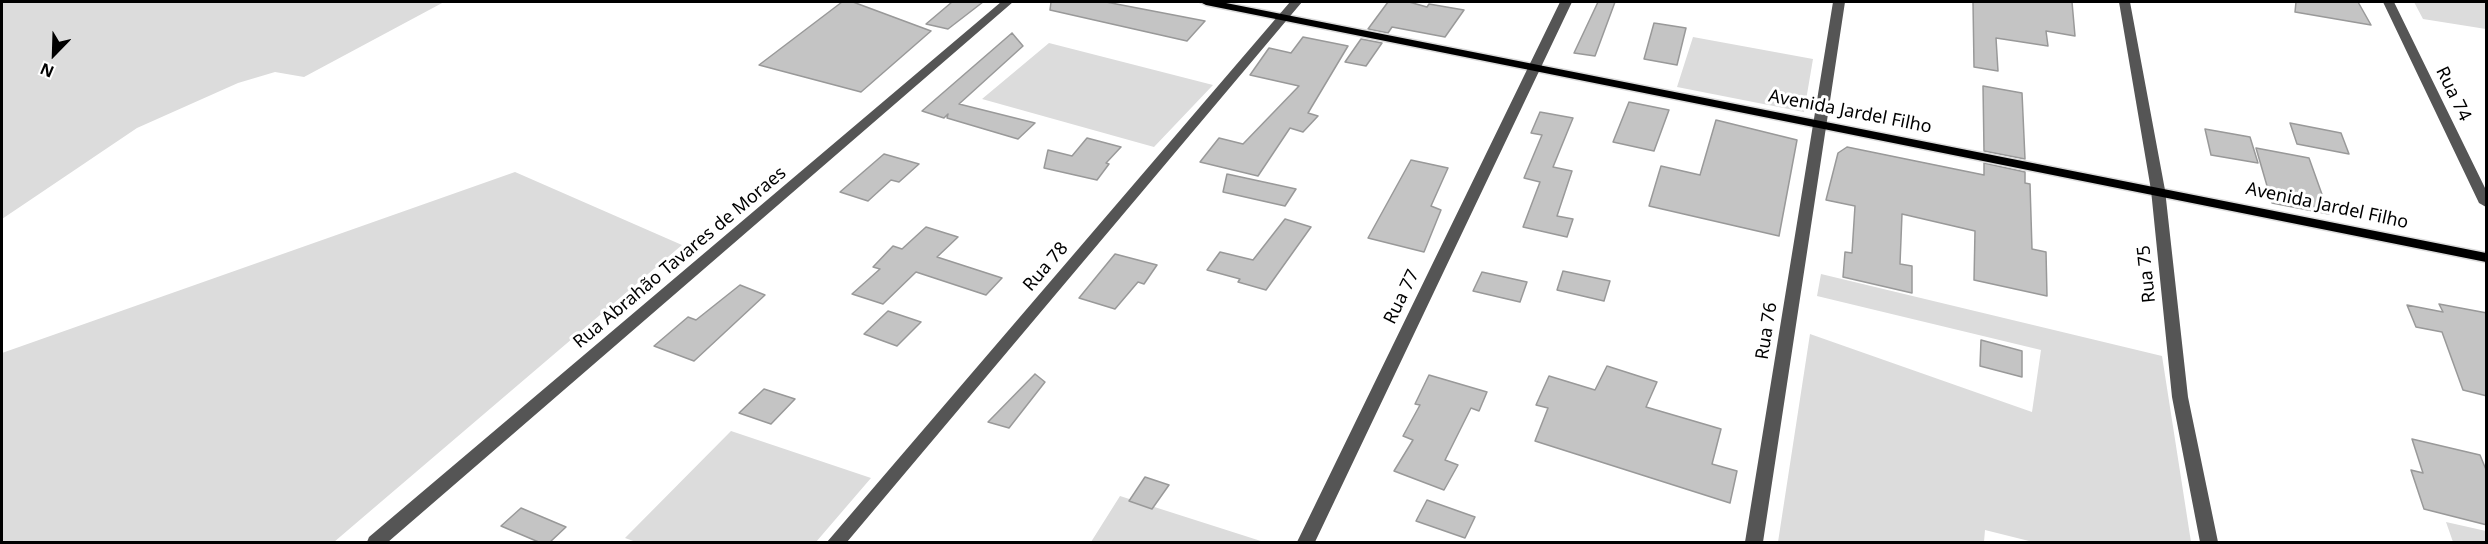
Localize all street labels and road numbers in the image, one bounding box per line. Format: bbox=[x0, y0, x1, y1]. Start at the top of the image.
street label: Rua 74 bbox=[2431, 63, 2475, 125]
street label: Avenida Jardel Filho bbox=[1767, 86, 1933, 138]
street label: Rua Abrahão Tavares de Moraes bbox=[569, 163, 791, 353]
street label: Avenida Jardel Filho bbox=[2244, 178, 2410, 234]
street label: Rua 78 bbox=[1019, 238, 1073, 296]
street label: Rua 75 bbox=[2133, 244, 2161, 304]
street label: Rua 77 bbox=[1380, 266, 1424, 328]
street label: Rua 76 bbox=[1752, 301, 1782, 361]

